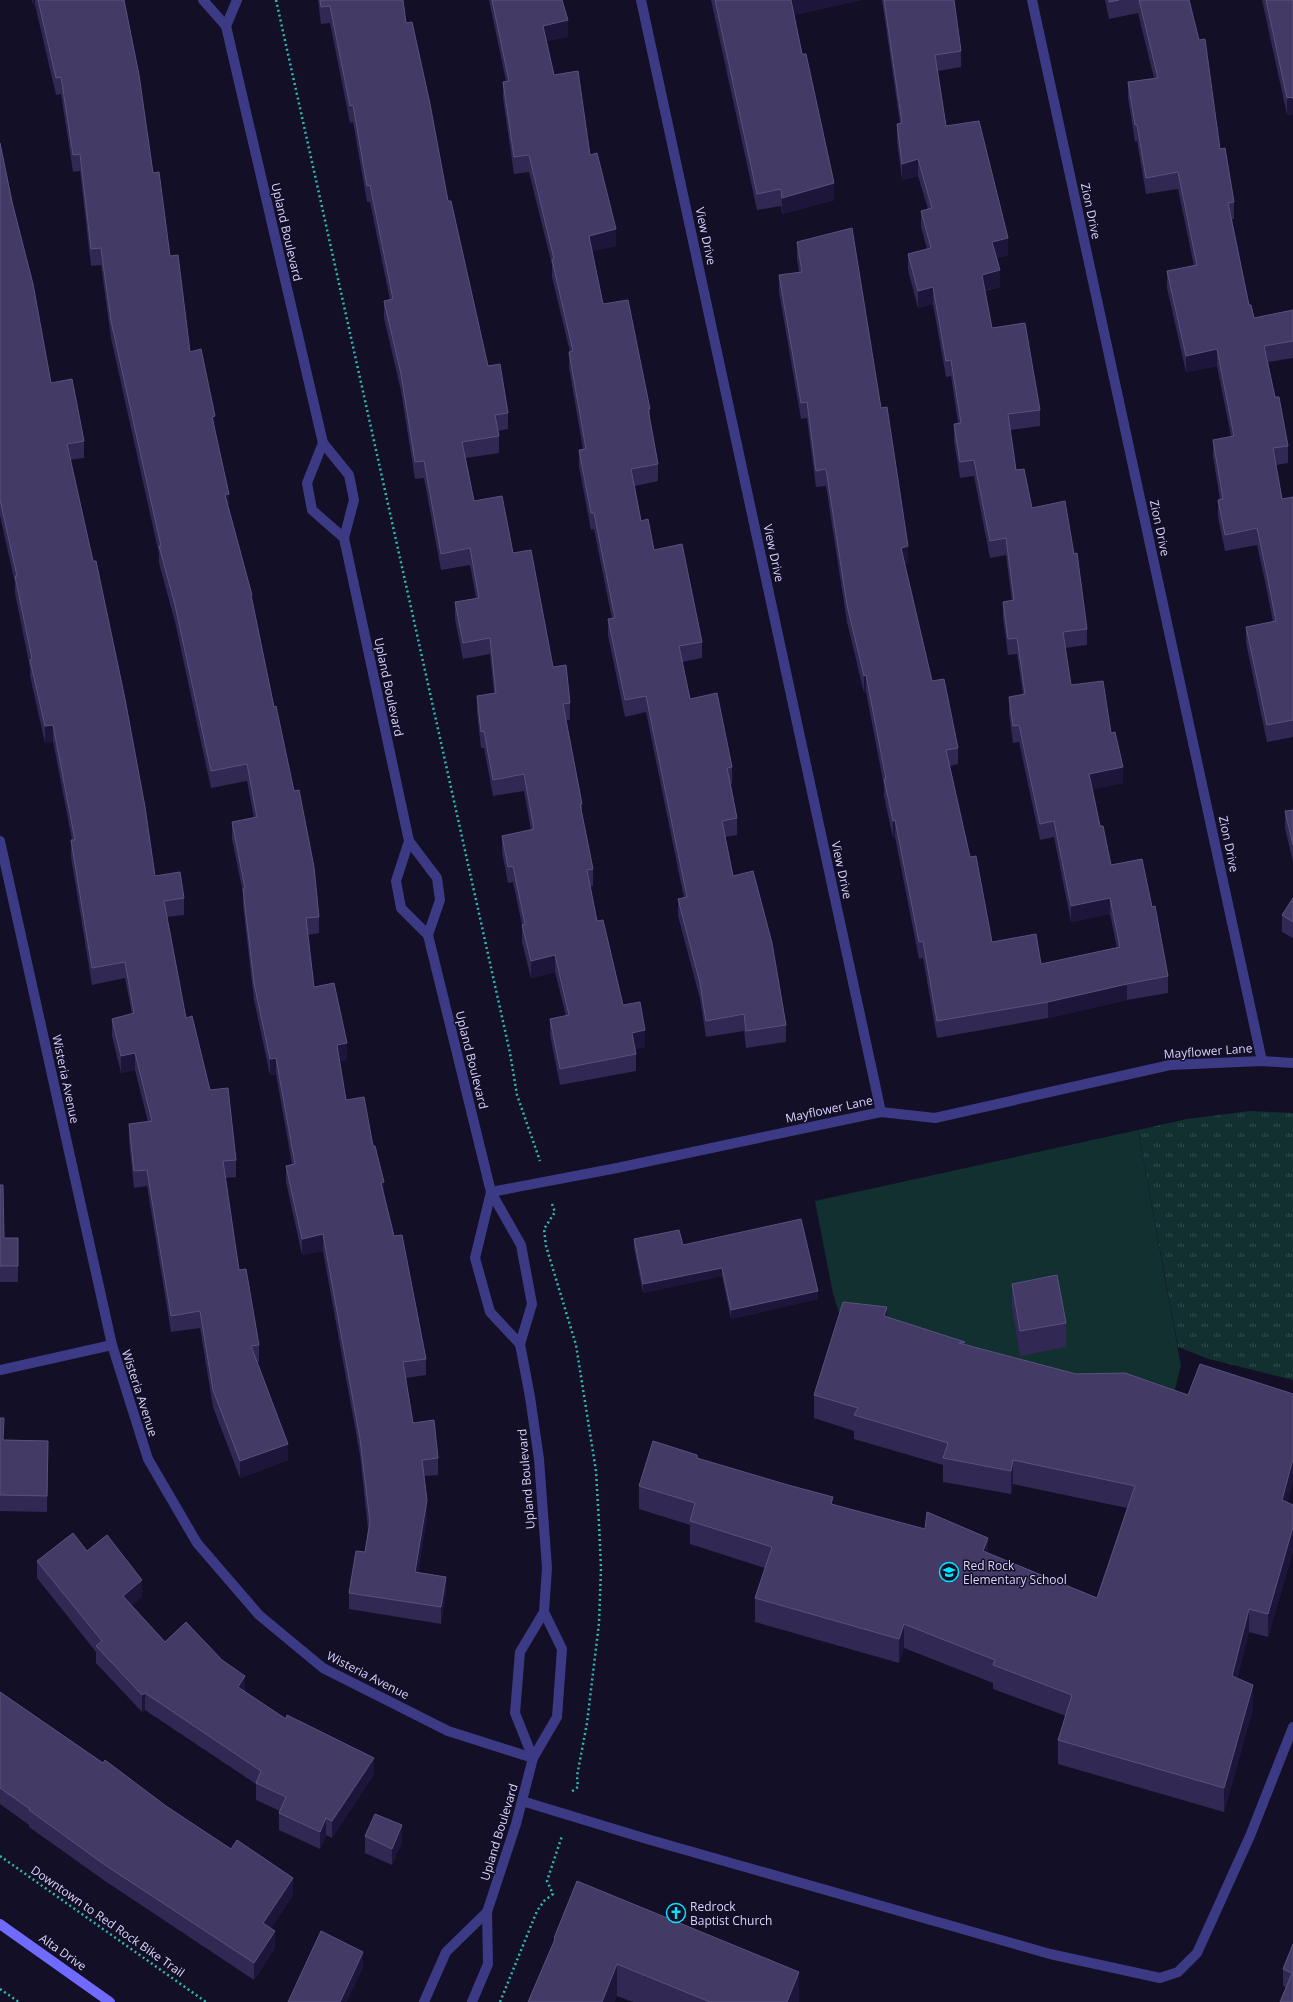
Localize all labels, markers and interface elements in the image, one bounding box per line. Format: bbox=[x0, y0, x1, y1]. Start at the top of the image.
street label: Upland Boulevard bbox=[267, 181, 307, 283]
street label: Zion Drive bbox=[1077, 181, 1105, 241]
street label: View Drive bbox=[692, 206, 720, 267]
street label: Zion Drive bbox=[1146, 498, 1174, 558]
street label: View Drive bbox=[760, 523, 788, 584]
street label: Upland Boulevard bbox=[370, 636, 408, 738]
street label: Zion Drive bbox=[1215, 814, 1243, 874]
street label: View Drive bbox=[828, 840, 856, 901]
street label: Upland Boulevard bbox=[452, 1009, 492, 1111]
street label: Wisteria Avenue bbox=[48, 1033, 84, 1125]
street label: Mayflower Lane bbox=[1163, 1039, 1253, 1063]
street label: Mayflower Lane bbox=[784, 1091, 874, 1127]
street label: Wisteria Avenue bbox=[118, 1347, 162, 1439]
street label: Upland Boulevard bbox=[513, 1428, 539, 1530]
place label: Red Rock Elementary School bbox=[963, 1557, 1067, 1588]
school or university icon: Red Rock Elementary School bbox=[938, 1561, 960, 1583]
street label: Wisteria Avenue bbox=[324, 1647, 412, 1703]
street label: Upland Boulevard bbox=[476, 1781, 522, 1883]
street label: Downtown to Red Rock Bike Trail bbox=[28, 1861, 188, 1981]
place label: Redrock Baptist Church bbox=[690, 1898, 772, 1929]
church icon: Redrock Baptist Church bbox=[665, 1902, 687, 1924]
street label: Alta Drive bbox=[36, 1930, 90, 1975]

